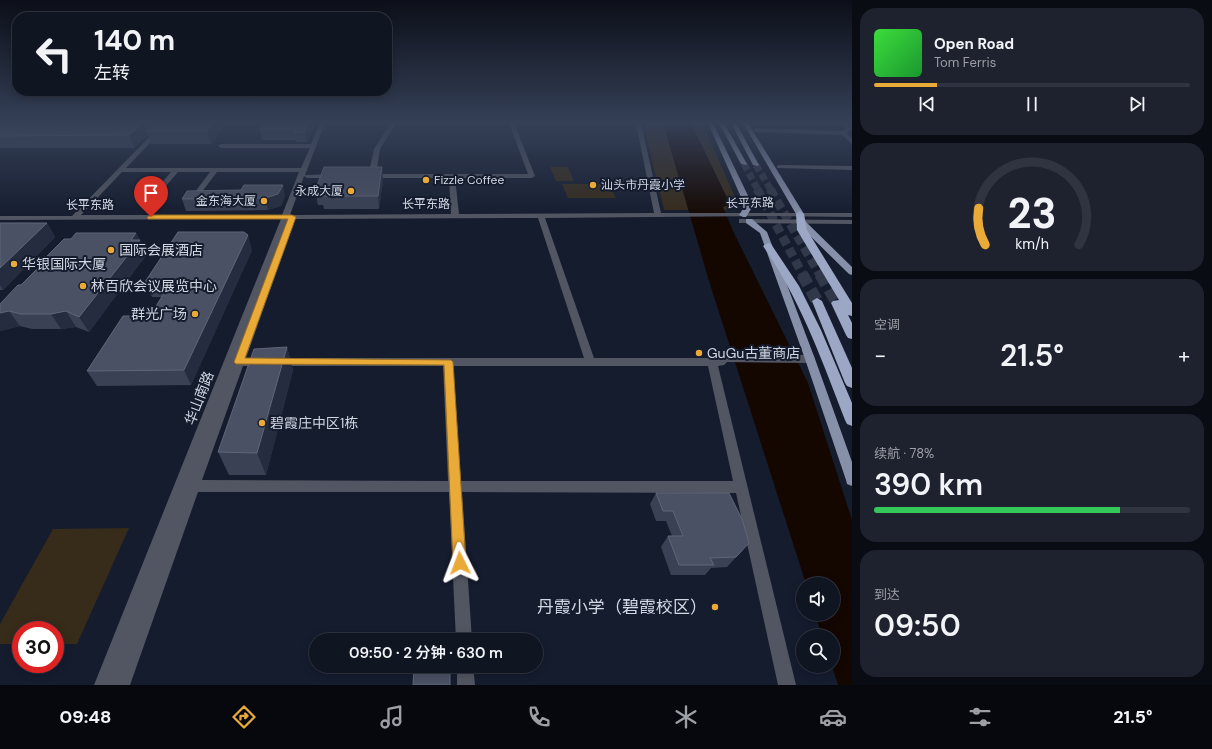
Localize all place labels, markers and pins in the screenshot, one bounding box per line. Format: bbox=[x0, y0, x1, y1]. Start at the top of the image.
place label: Fizzle Coffee bbox=[434, 172, 504, 188]
marker: Fizzle Coffee bbox=[421, 175, 431, 185]
pin bbox=[134, 176, 168, 217]
place label: 汕头市丹霞小学 bbox=[601, 177, 685, 193]
marker: 汕头市丹霞小学 bbox=[588, 180, 598, 190]
place label: 永成大厦 bbox=[295, 183, 343, 199]
marker: 永成大厦 bbox=[346, 186, 356, 196]
place label: 金东海大厦 bbox=[196, 193, 256, 209]
marker: 金东海大厦 bbox=[259, 196, 269, 206]
place label: 国际会展酒店 bbox=[119, 241, 203, 259]
marker: 国际会展酒店 bbox=[106, 245, 116, 255]
place label: 华银国际大厦 bbox=[22, 255, 106, 273]
marker: 华银国际大厦 bbox=[9, 259, 19, 269]
place label: 林百欣会议展览中心 bbox=[91, 277, 217, 295]
marker: 林百欣会议展览中心 bbox=[78, 281, 88, 291]
place label: 群光广场 bbox=[131, 305, 187, 323]
marker: 群光广场 bbox=[190, 309, 200, 319]
place label: GuGu古董商店 bbox=[707, 344, 800, 362]
marker: GuGu古董商店 bbox=[694, 348, 704, 358]
place label: 碧霞庄中区1栋 bbox=[270, 414, 358, 432]
marker: 碧霞庄中区1栋 bbox=[257, 418, 267, 428]
place label: 丹霞小学（碧霞校区） bbox=[537, 596, 707, 618]
marker: 丹霞小学（碧霞校区） bbox=[710, 602, 720, 612]

